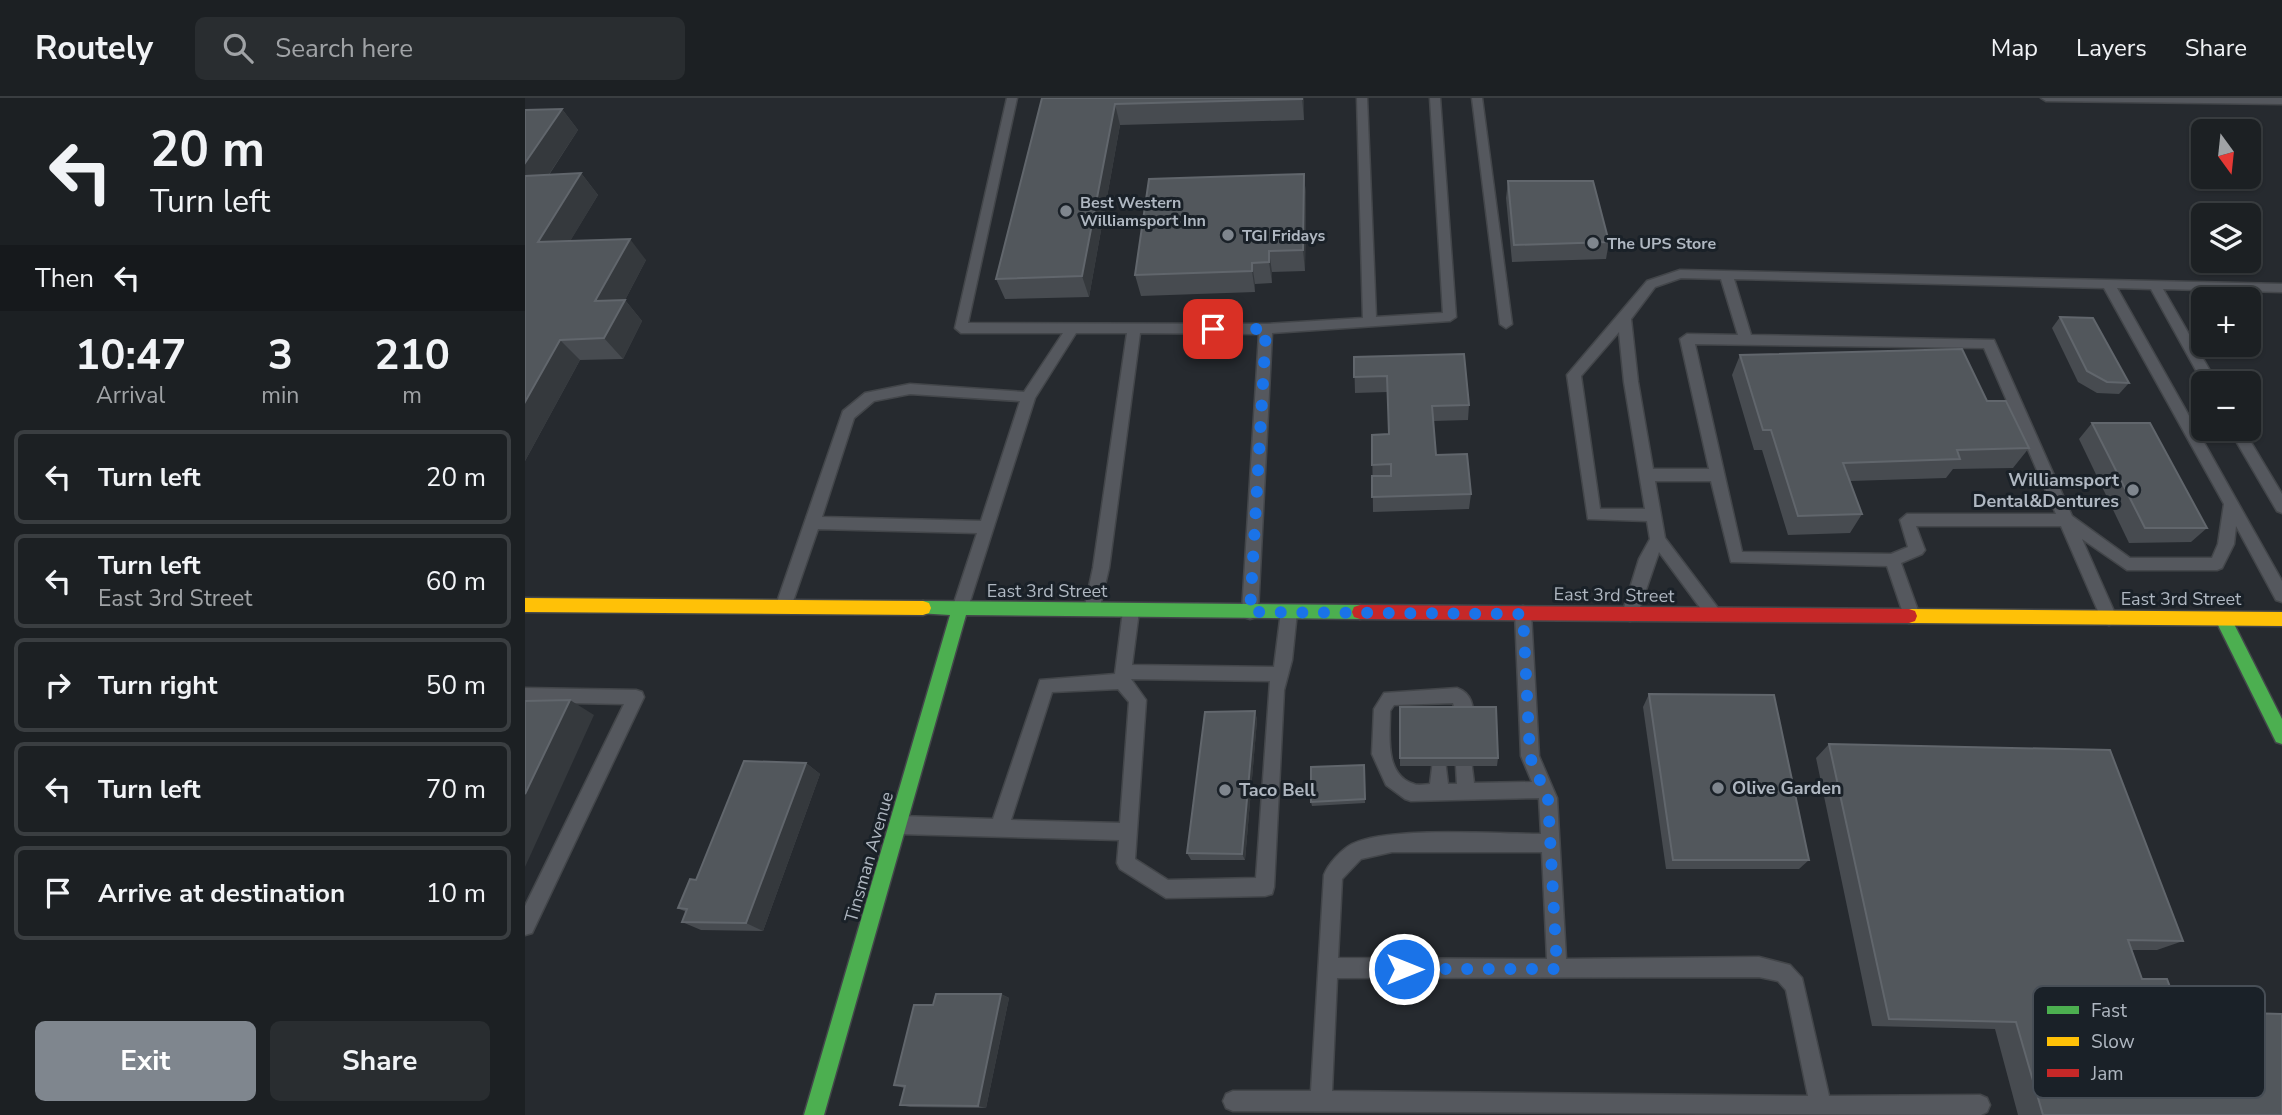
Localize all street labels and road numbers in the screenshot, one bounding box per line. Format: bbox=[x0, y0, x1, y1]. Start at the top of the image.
street label: East 3rd Street bbox=[987, 579, 1108, 603]
street label: East 3rd Street bbox=[1553, 582, 1675, 608]
street label: East 3rd Street bbox=[2121, 587, 2242, 611]
street label: Tinsman Avenue bbox=[839, 789, 899, 925]

